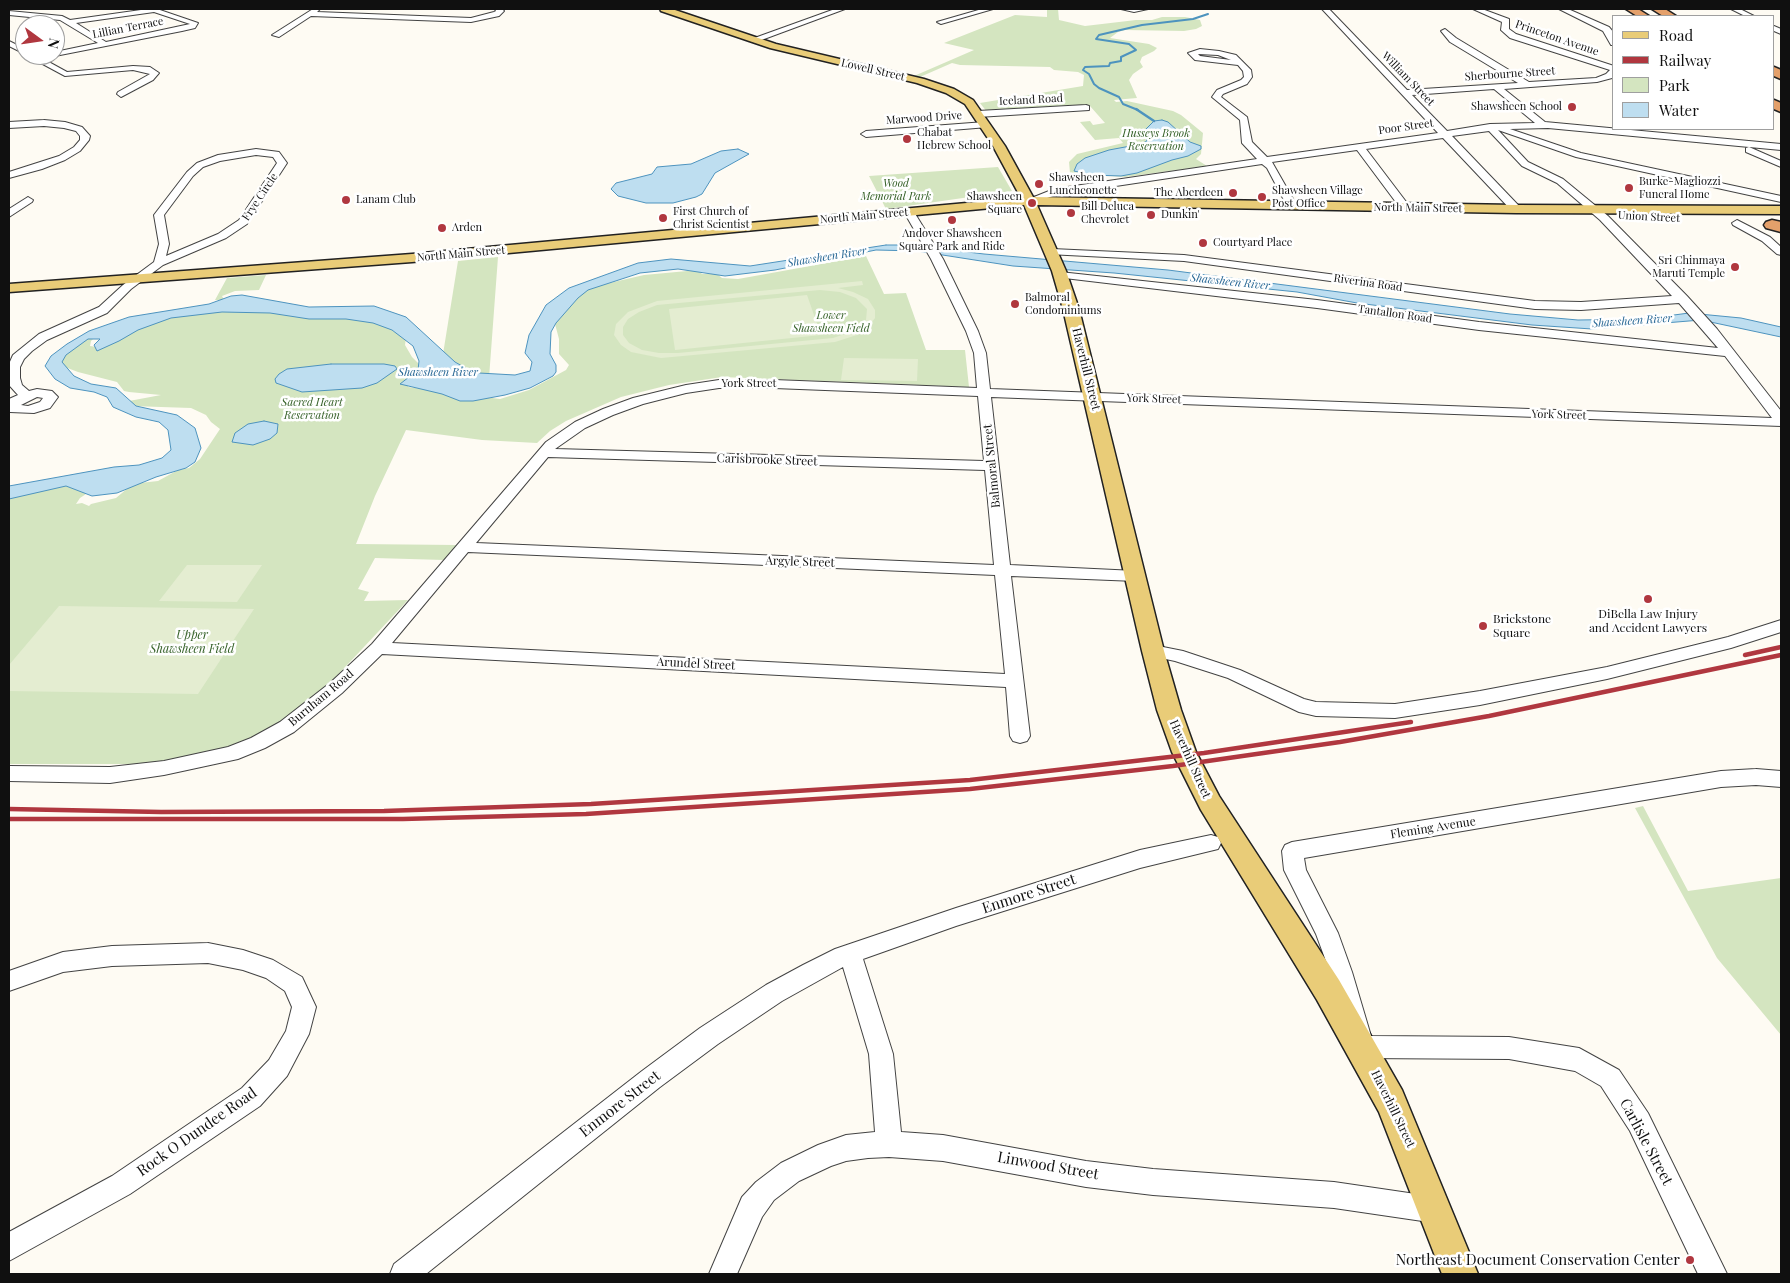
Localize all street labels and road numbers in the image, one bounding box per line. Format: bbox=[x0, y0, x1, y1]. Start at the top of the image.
street label: Lillian Terrace bbox=[91, 15, 165, 41]
street label: Princeton Avenue bbox=[1513, 18, 1601, 58]
street label: William Street bbox=[1379, 49, 1437, 109]
street label: Lowell Street bbox=[840, 56, 906, 84]
street label: Sherbourne Street bbox=[1464, 64, 1556, 84]
street label: Iceland Road bbox=[999, 92, 1063, 108]
street label: Marwood Drive bbox=[885, 109, 963, 127]
street label: Poor Street bbox=[1378, 117, 1434, 137]
street label: Frye Circle bbox=[239, 171, 281, 223]
street label: North Main Street bbox=[1374, 201, 1462, 215]
street label: North Main Street bbox=[819, 206, 909, 226]
street label: Union Street bbox=[1618, 209, 1680, 225]
street label: North Main Street bbox=[416, 244, 506, 264]
street label: Riverina Road bbox=[1333, 272, 1403, 294]
street label: Tantallon Road bbox=[1357, 302, 1433, 326]
street label: Haverhill Street bbox=[1069, 326, 1103, 412]
street label: York Street bbox=[722, 377, 776, 391]
street label: York Street bbox=[1126, 391, 1182, 407]
street label: York Street bbox=[1531, 407, 1587, 423]
street label: Balmoral Street bbox=[980, 423, 1004, 509]
street label: Carisbrooke Street bbox=[716, 451, 818, 469]
street label: Argyle Street bbox=[765, 554, 835, 570]
street label: Arundel Street bbox=[656, 655, 736, 673]
street label: Burnham Road bbox=[285, 666, 357, 730]
street label: Haverhill Street bbox=[1166, 717, 1214, 801]
street label: Fleming Avenue bbox=[1389, 814, 1477, 842]
street label: Enmore Street bbox=[980, 870, 1078, 918]
street label: Enmore Street bbox=[576, 1067, 664, 1141]
street label: Haverhill Street bbox=[1368, 1068, 1418, 1150]
street label: Rock O Dundee Road bbox=[134, 1084, 260, 1180]
street label: Carlisle Street bbox=[1616, 1096, 1676, 1188]
street label: Linwood Street bbox=[996, 1148, 1100, 1184]

